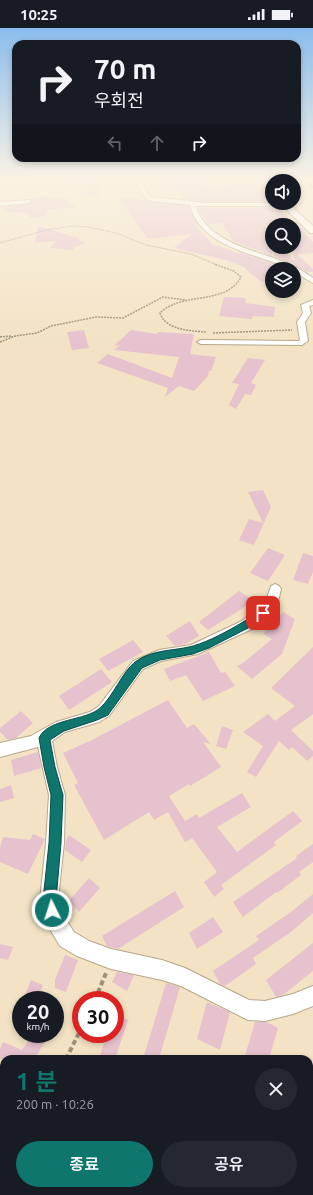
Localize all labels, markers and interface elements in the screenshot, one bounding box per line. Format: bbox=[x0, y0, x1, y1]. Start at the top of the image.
text: 10:25 bbox=[20, 6, 58, 23]
text: 70 m bbox=[94, 53, 156, 84]
icon: right bbox=[28, 56, 80, 108]
text: 우회전 bbox=[94, 90, 144, 110]
icon: left bbox=[104, 132, 126, 154]
icon: ahead bbox=[146, 132, 168, 154]
icon: right bbox=[188, 132, 210, 154]
map controls bbox=[265, 174, 301, 298]
button: sound bbox=[265, 174, 301, 210]
button: search bbox=[265, 218, 301, 254]
button: layers bbox=[265, 262, 301, 298]
pin bbox=[246, 596, 280, 630]
icon: arrive bbox=[252, 602, 274, 624]
position arrow bbox=[31, 889, 73, 931]
speed limit sign: 30 bbox=[72, 991, 124, 1043]
text: 20 bbox=[27, 1000, 49, 1023]
text: km/h bbox=[26, 1021, 50, 1032]
text: 1 분 bbox=[16, 1068, 57, 1095]
button: close bbox=[255, 1068, 297, 1110]
text: 200 m · 10:26 bbox=[16, 1097, 94, 1111]
button: 종료 bbox=[16, 1141, 153, 1187]
button: 공유 bbox=[161, 1141, 297, 1187]

